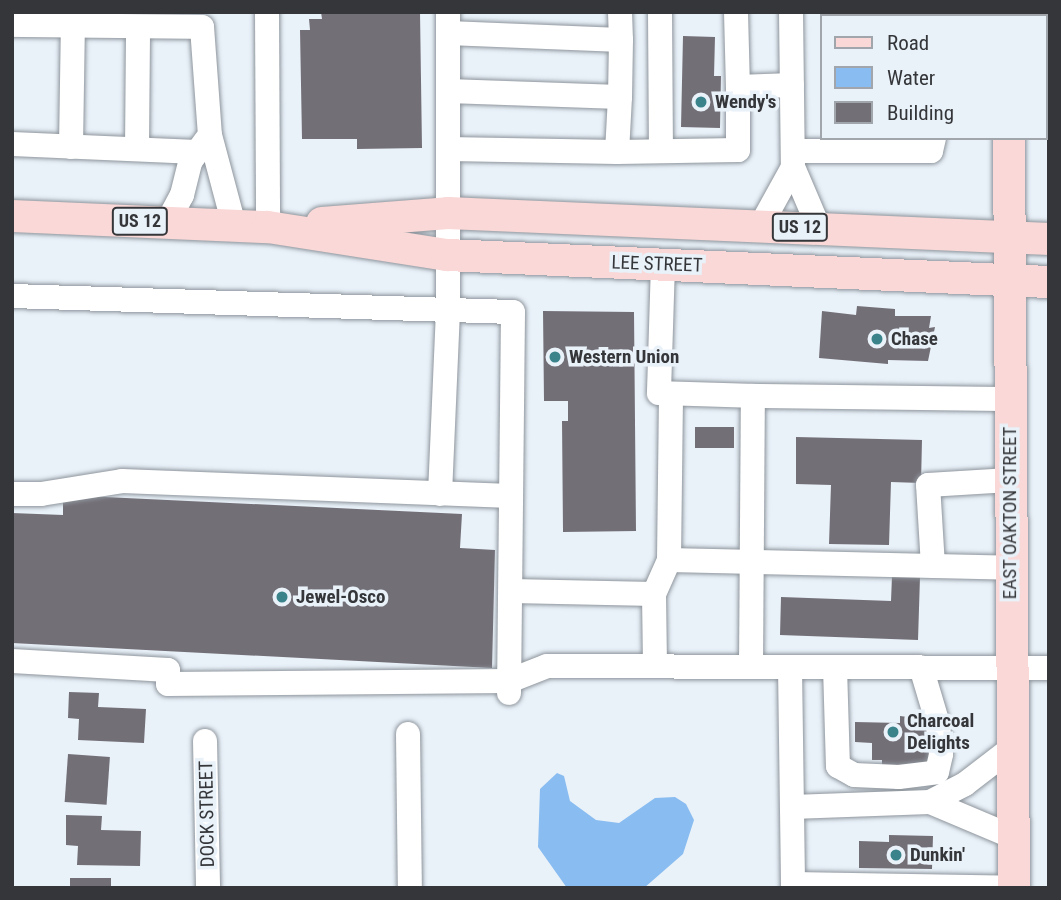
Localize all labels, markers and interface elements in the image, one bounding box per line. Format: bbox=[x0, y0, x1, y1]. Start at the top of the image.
legend bbox=[820, 14, 1047, 140]
text: Road bbox=[887, 31, 929, 55]
text: Water bbox=[887, 66, 935, 90]
place label: Wendy's bbox=[715, 91, 776, 113]
marker: Wendy's bbox=[693, 94, 709, 110]
text: Building bbox=[887, 101, 954, 125]
road number: US 12 bbox=[110, 206, 170, 236]
road number: US 12 bbox=[770, 212, 830, 242]
street label: LEE STREET bbox=[611, 251, 703, 277]
place label: Chase bbox=[891, 328, 938, 350]
marker: Chase bbox=[869, 331, 885, 347]
place label: Western Union bbox=[569, 346, 679, 368]
marker: Western Union bbox=[547, 349, 563, 365]
street label: EAST OAKTON STREET bbox=[999, 426, 1021, 600]
place label: Jewel-Osco bbox=[296, 586, 385, 608]
marker: Jewel-Osco bbox=[274, 589, 290, 605]
place label: Charcoal Delights bbox=[907, 710, 974, 754]
marker: Charcoal Delights bbox=[885, 724, 901, 740]
street label: DOCK STREET bbox=[195, 761, 219, 867]
place label: Dunkin' bbox=[910, 844, 965, 866]
marker: Dunkin' bbox=[888, 847, 904, 863]

